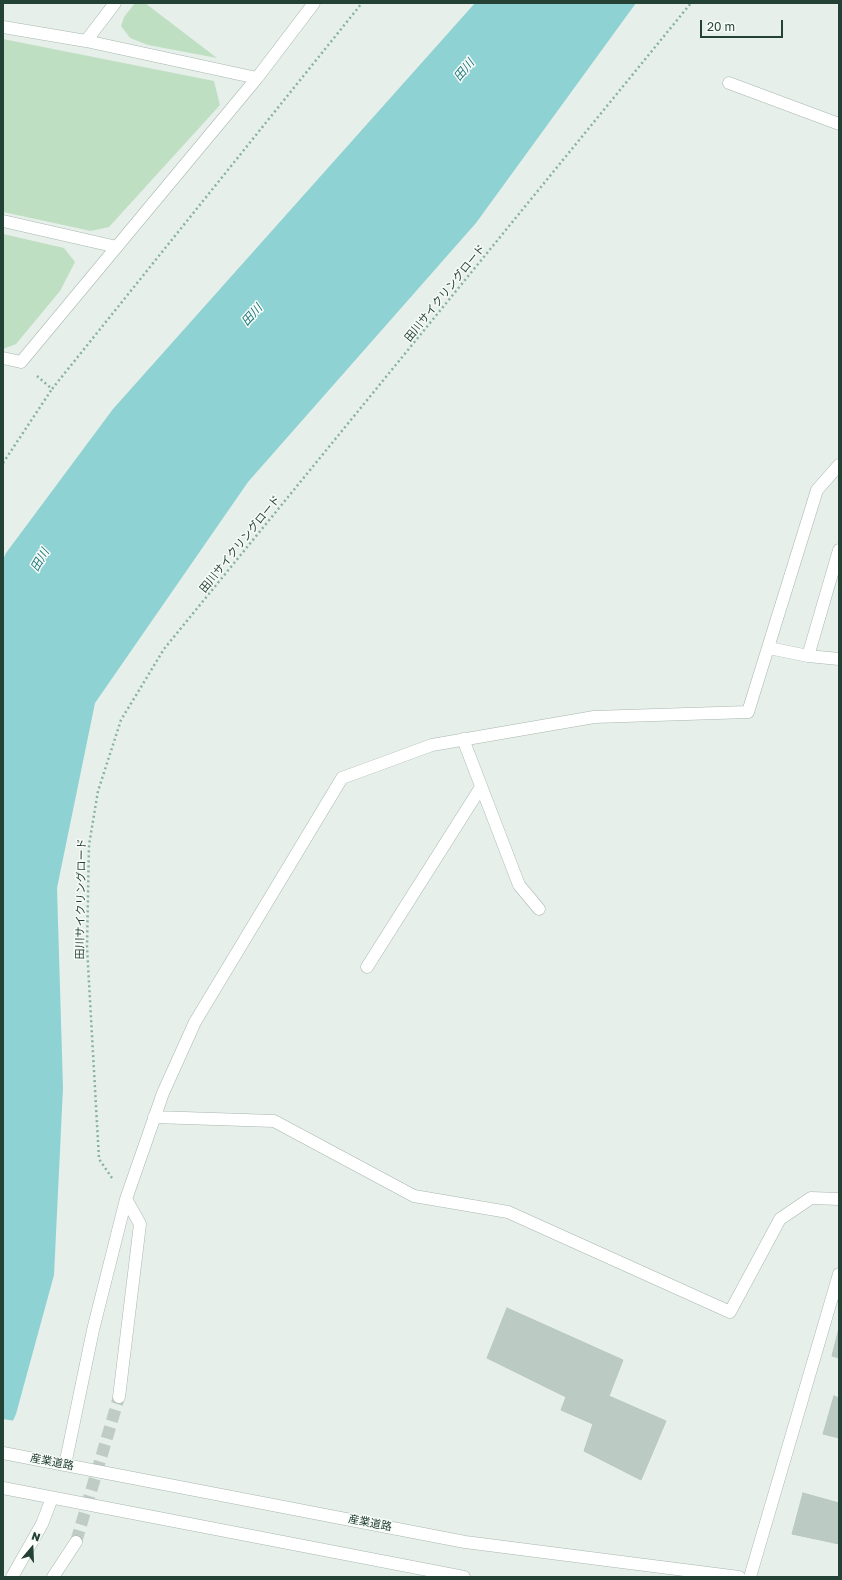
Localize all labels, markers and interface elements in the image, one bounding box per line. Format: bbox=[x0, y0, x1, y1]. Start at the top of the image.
scale bar bbox=[702, 12, 785, 38]
text: 20 m bbox=[707, 19, 735, 34]
water label: 田川 bbox=[451, 56, 477, 84]
street label: 田川サイクリングロード bbox=[402, 242, 488, 344]
water label: 田川 bbox=[239, 301, 265, 329]
street label: 田川サイクリングロード bbox=[197, 493, 283, 595]
water label: 田川 bbox=[28, 546, 52, 574]
street label: 田川サイクリングロード bbox=[73, 838, 89, 960]
street label: 産業道路 bbox=[29, 1451, 75, 1473]
street label: 産業道路 bbox=[347, 1512, 393, 1534]
north arrow bbox=[12, 1528, 52, 1568]
text: N bbox=[30, 1529, 42, 1544]

